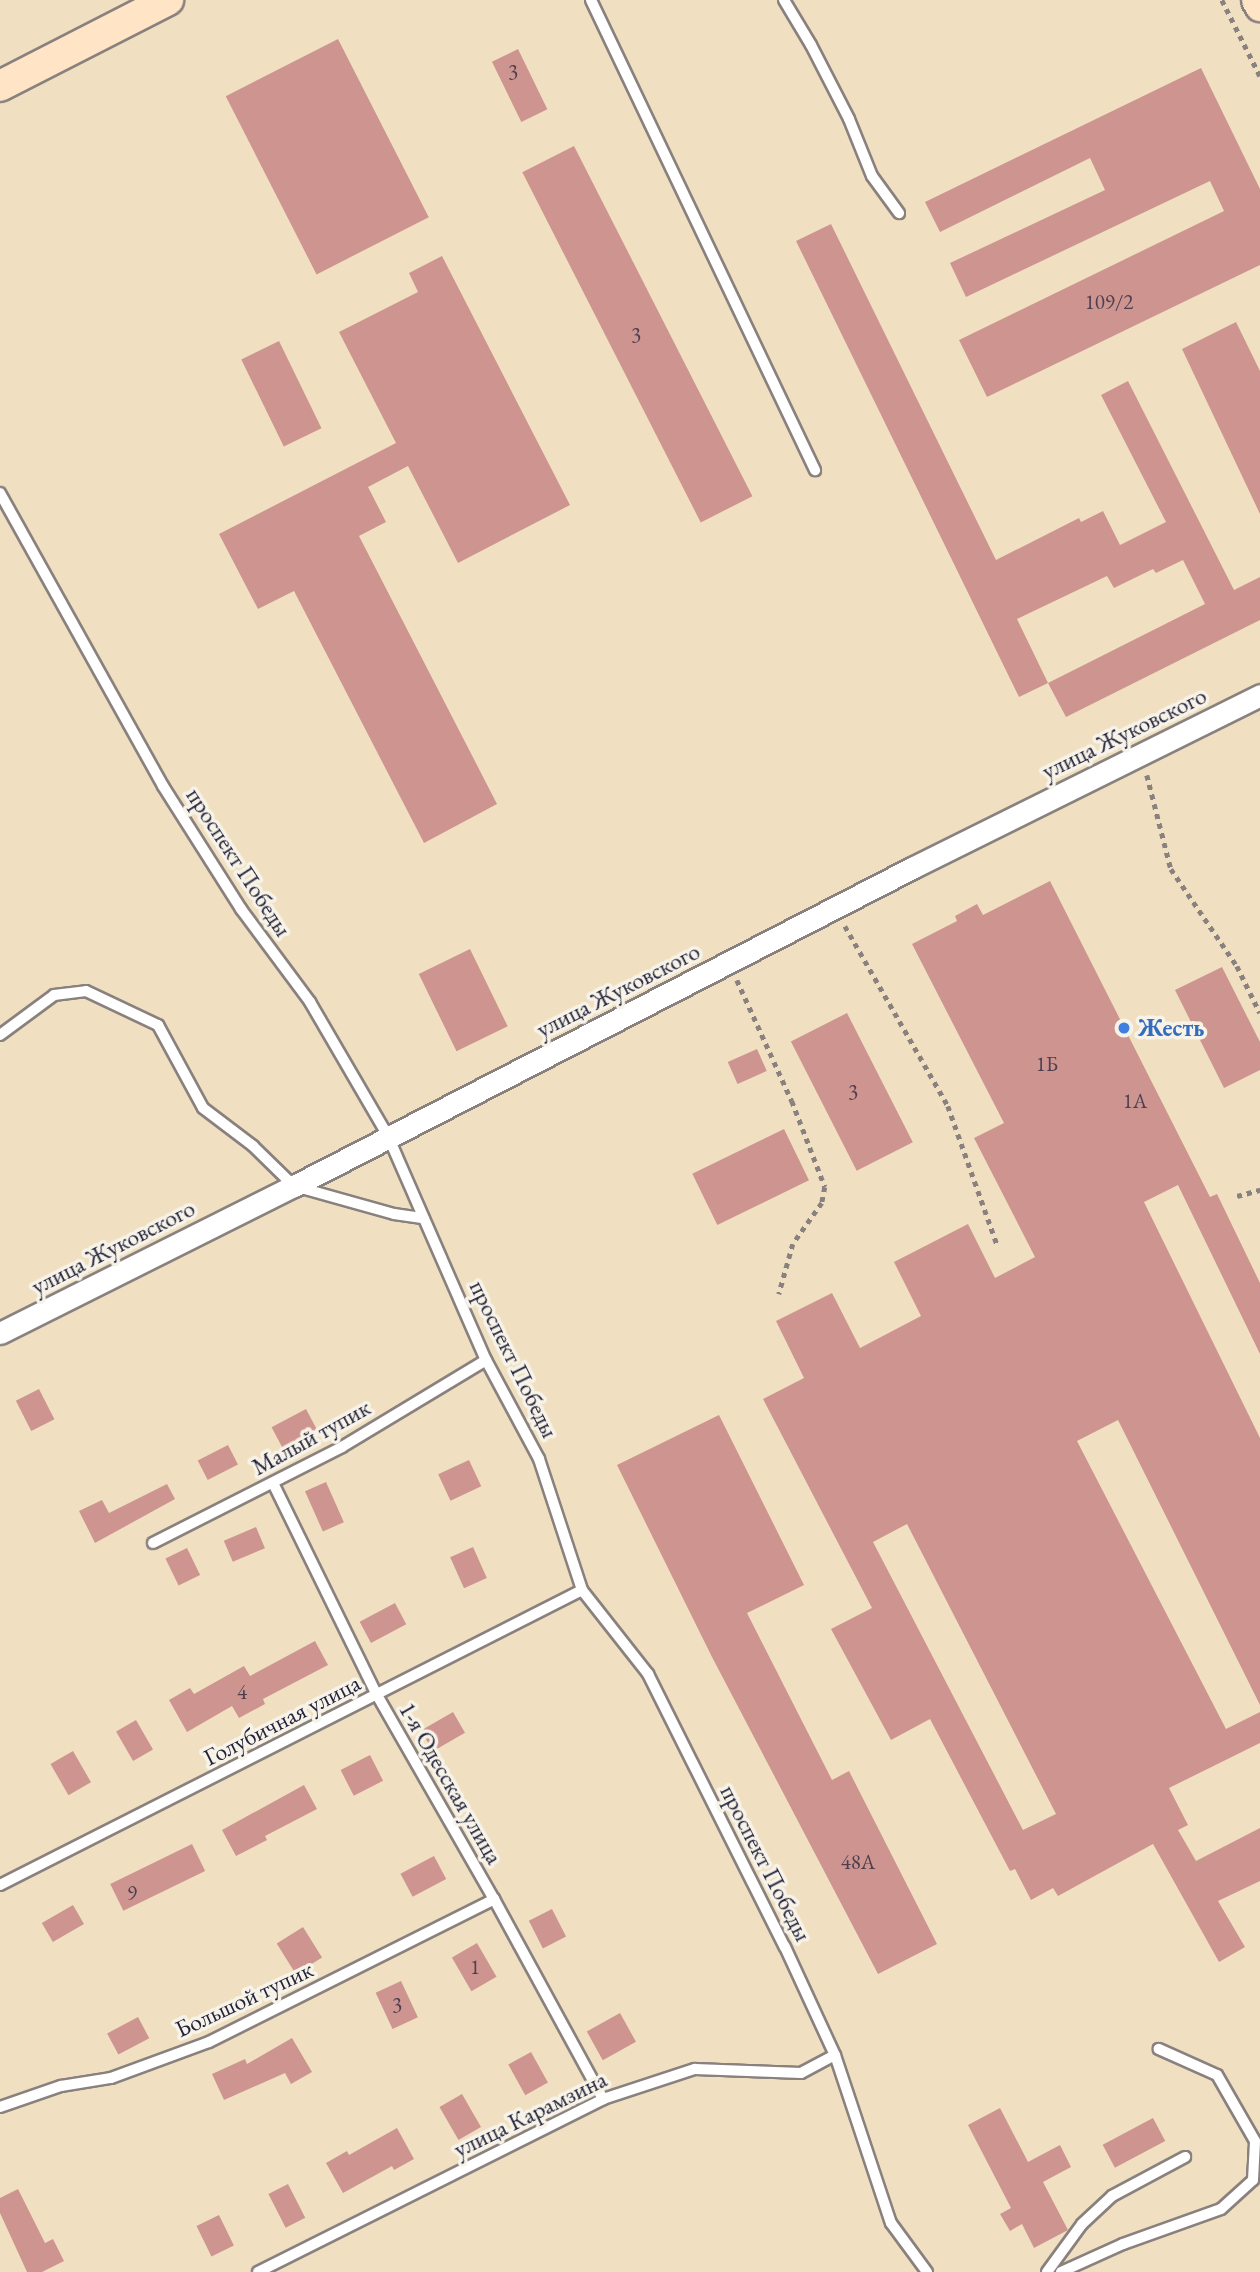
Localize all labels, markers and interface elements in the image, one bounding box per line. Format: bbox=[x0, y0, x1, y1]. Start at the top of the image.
house number: 3 bbox=[508, 59, 518, 85]
house number: 109/2 bbox=[1085, 289, 1133, 315]
house number: 3 bbox=[631, 322, 641, 348]
street label: улица Жуковского bbox=[1037, 681, 1211, 785]
street label: проспект Победы bbox=[180, 782, 298, 942]
street label: улица Жуковского bbox=[531, 936, 705, 1044]
place label: Жесть bbox=[1138, 1014, 1204, 1042]
marker: Жесть bbox=[1116, 1020, 1132, 1036]
house number: 1Б bbox=[1036, 1051, 1058, 1077]
house number: 3 bbox=[848, 1079, 858, 1105]
house number: 1А bbox=[1123, 1088, 1147, 1114]
street label: улица Жуковского bbox=[26, 1193, 200, 1301]
street label: проспект Победы bbox=[463, 1276, 565, 1442]
street label: Малый тупик bbox=[247, 1393, 375, 1481]
street label: Голубичная улица bbox=[199, 1668, 365, 1772]
house number: 4 bbox=[237, 1679, 247, 1705]
street label: 1-я Одесская улица bbox=[393, 1697, 509, 1869]
street label: проспект Победы bbox=[714, 1780, 818, 1946]
house number: 48А bbox=[841, 1849, 875, 1875]
house number: 9 bbox=[127, 1880, 137, 1906]
house number: 1 bbox=[470, 1954, 480, 1980]
street label: Большой тупик bbox=[170, 1955, 318, 2043]
house number: 3 bbox=[392, 1992, 402, 2018]
street label: улица Карамзина bbox=[449, 2065, 611, 2163]

